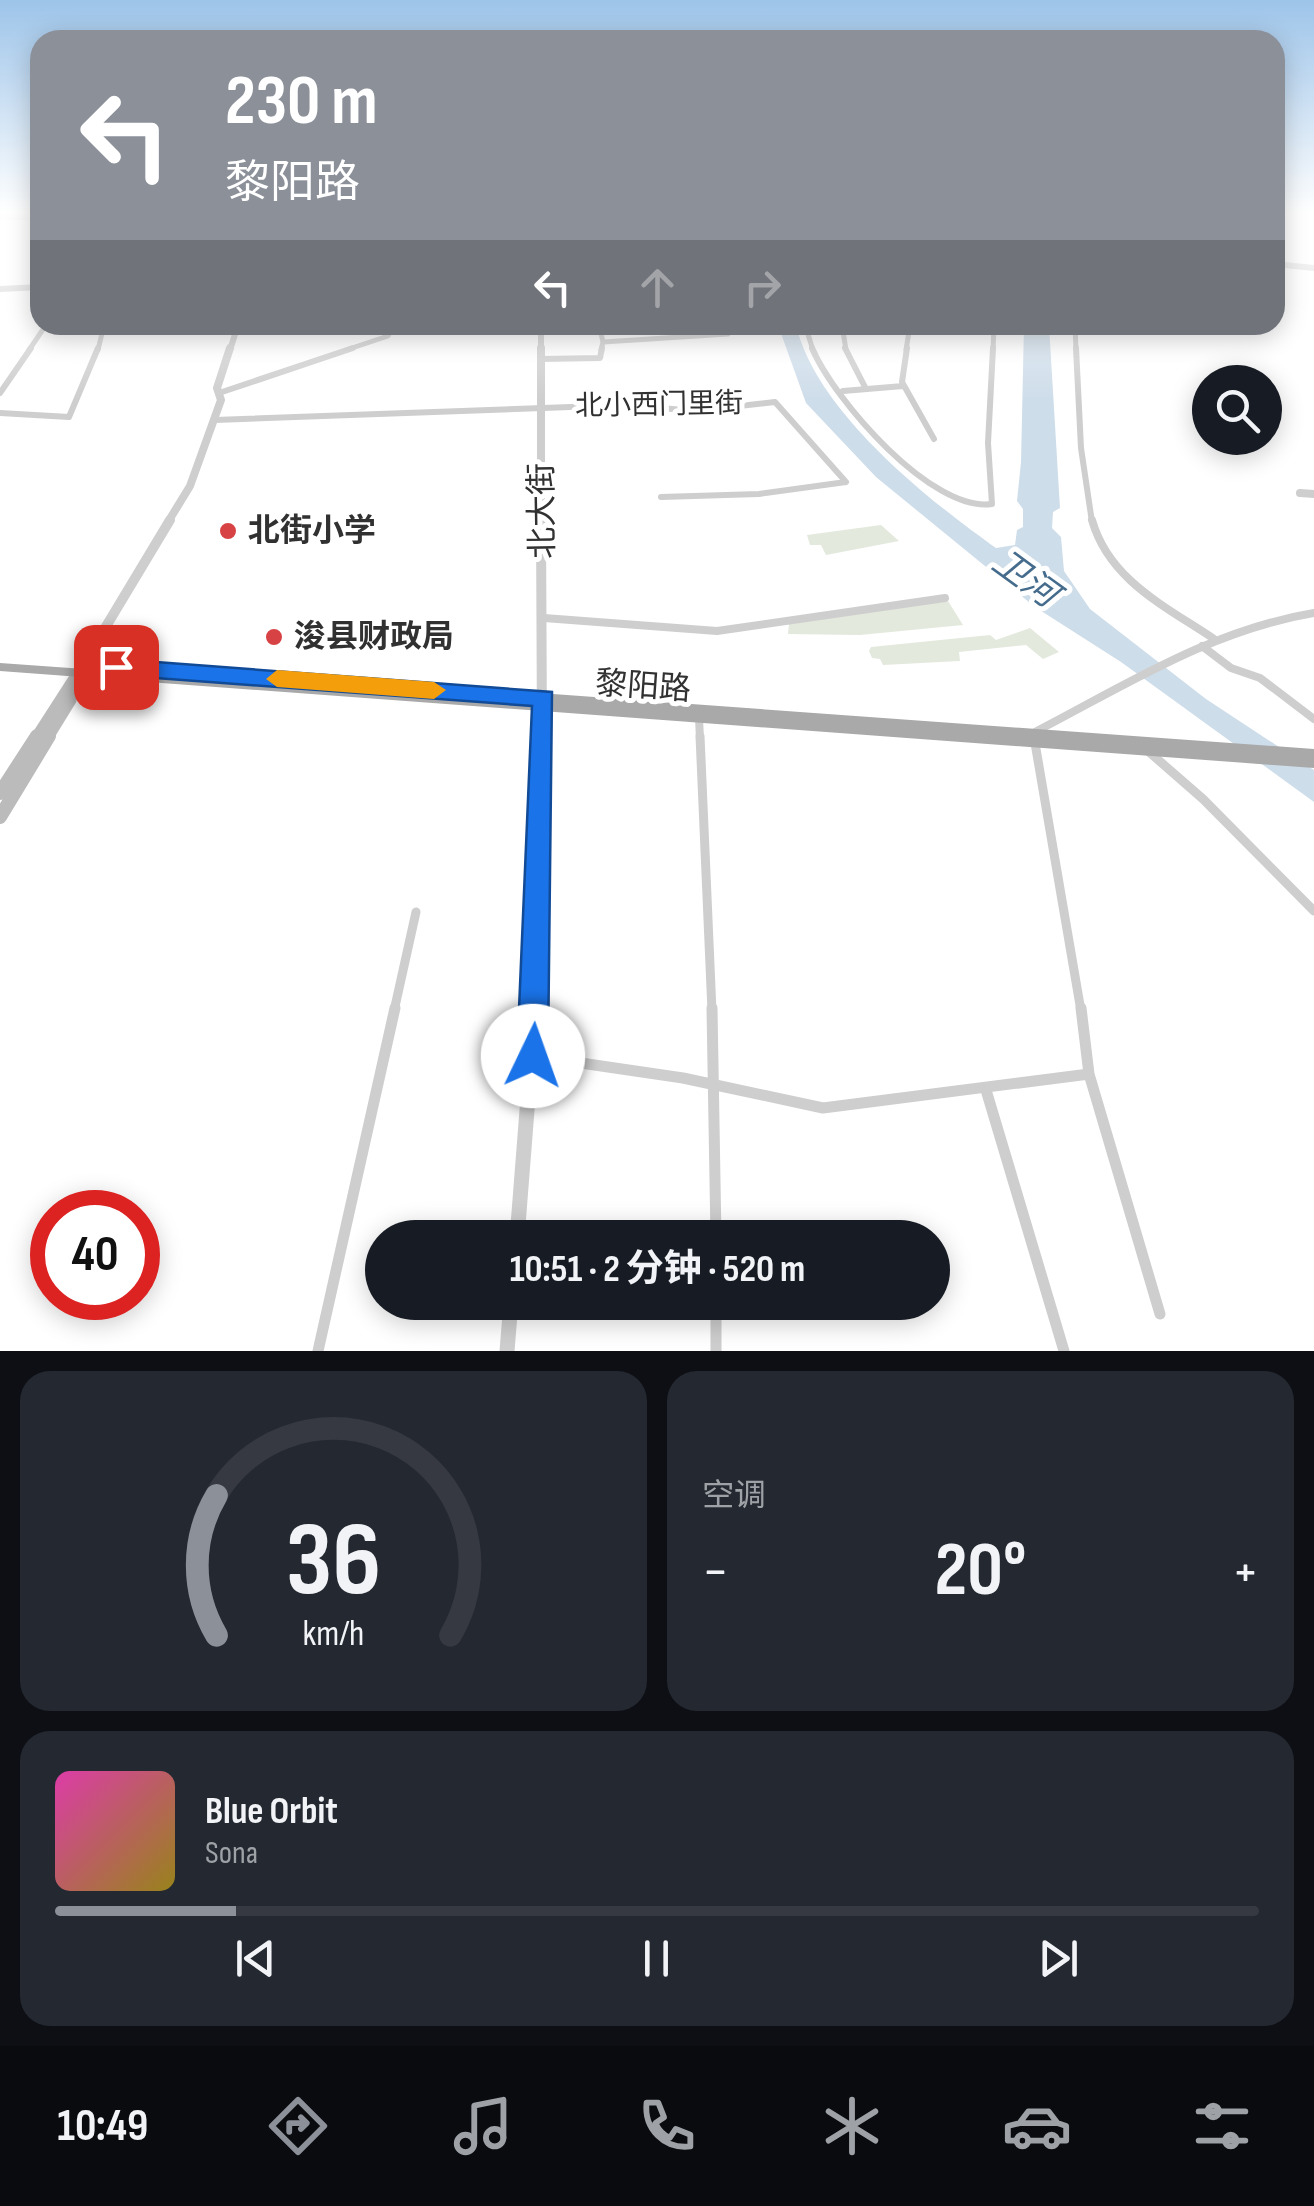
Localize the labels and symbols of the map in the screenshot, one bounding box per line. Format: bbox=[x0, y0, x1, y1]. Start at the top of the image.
street label: 北小西门里街 bbox=[575, 387, 743, 423]
street label: 北大街 bbox=[523, 463, 563, 559]
place label: 北街小学 bbox=[248, 512, 376, 551]
marker: 北街小学 bbox=[217, 520, 239, 542]
water label: 卫河 bbox=[984, 541, 1071, 620]
place label: 浚县财政局 bbox=[294, 618, 454, 657]
pin bbox=[74, 625, 159, 710]
marker: 浚县财政局 bbox=[263, 626, 285, 648]
street label: 黎阳路 bbox=[594, 664, 692, 710]
position arrow bbox=[481, 1004, 585, 1108]
speed limit sign: 40 bbox=[30, 1190, 160, 1320]

